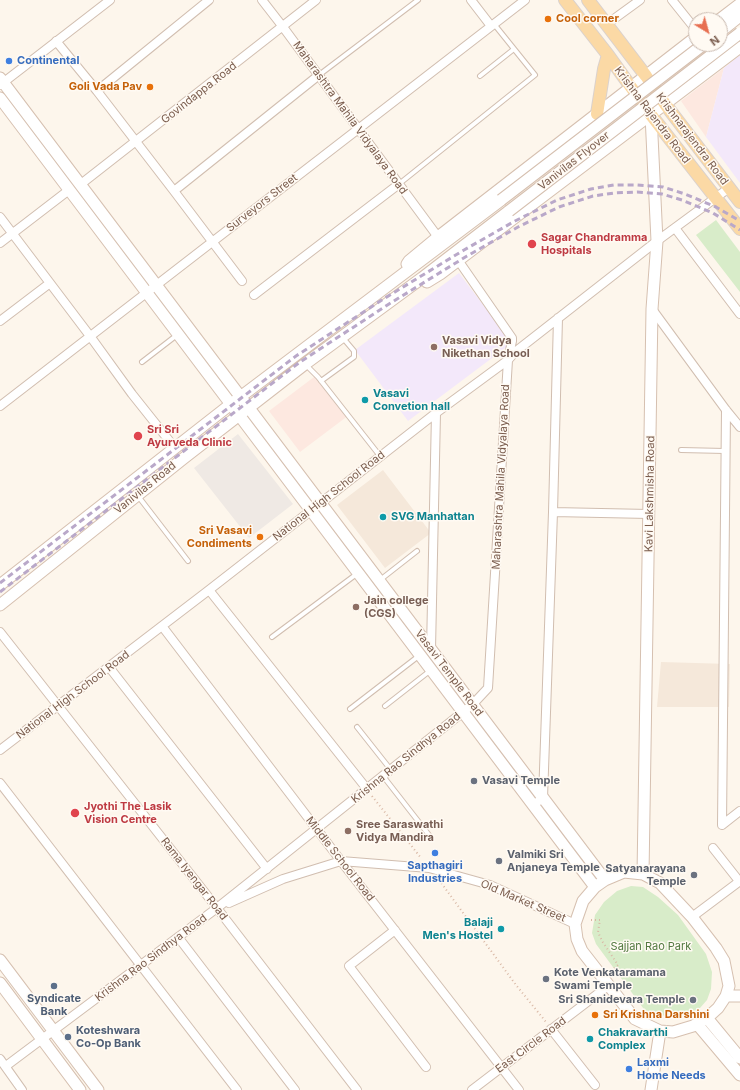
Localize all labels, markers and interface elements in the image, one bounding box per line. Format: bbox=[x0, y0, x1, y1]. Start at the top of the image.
place label: Cool corner bbox=[556, 12, 619, 26]
north arrow bbox=[688, 12, 728, 52]
marker: Cool corner bbox=[543, 14, 553, 24]
text: N bbox=[707, 33, 722, 49]
street label: Maharashtra Mahila Vidyalaya Road bbox=[290, 39, 410, 197]
place label: Continental bbox=[17, 54, 79, 68]
marker: Continental bbox=[4, 56, 14, 66]
street label: Govindappa Road bbox=[159, 59, 239, 127]
street label: Krishna Rajendra Road bbox=[611, 64, 693, 166]
place label: Goli Vada Pav bbox=[69, 80, 142, 94]
marker: Goli Vada Pav bbox=[145, 82, 155, 92]
street label: Krishnarajendra Road bbox=[653, 90, 731, 188]
street label: Vanivilas Flyover bbox=[536, 129, 612, 193]
street label: Surveyors Street bbox=[224, 171, 300, 235]
place label: Sagar Chandramma Hospitals bbox=[541, 231, 647, 257]
marker: Sagar Chandramma Hospitals bbox=[526, 238, 538, 250]
place label: Vasavi Vidya Nikethan School bbox=[442, 334, 530, 360]
marker: Vasavi Vidya Nikethan School bbox=[429, 342, 439, 352]
street label: Maharashtra Mahila Vidyalaya Road bbox=[490, 384, 512, 570]
place label: Vasavi Convetion hall bbox=[373, 387, 450, 413]
marker: Vasavi Convetion hall bbox=[360, 395, 370, 405]
place label: Sri Sri Ayurveda Clinic bbox=[147, 423, 232, 449]
marker: Sri Sri Ayurveda Clinic bbox=[132, 430, 144, 442]
street label: Kavi Lakshmisha Road bbox=[642, 436, 658, 552]
street label: National High School Road bbox=[270, 448, 388, 544]
street label: Vanivilas Road bbox=[112, 459, 178, 517]
place label: SVG Manhattan bbox=[391, 510, 475, 524]
marker: SVG Manhattan bbox=[378, 512, 388, 522]
place label: Sri Vasavi Condiments bbox=[187, 524, 252, 550]
marker: Sri Vasavi Condiments bbox=[255, 532, 265, 542]
place label: Jain college (CGS) bbox=[364, 594, 428, 620]
marker: Jain college (CGS) bbox=[351, 602, 361, 612]
street label: Vasavi Temple Road bbox=[412, 627, 486, 719]
street label: National High School Road bbox=[14, 648, 132, 742]
street label: Krishna Rao Sindhya Road bbox=[349, 710, 463, 806]
place label: Vasavi Temple bbox=[482, 774, 560, 788]
marker: Vasavi Temple bbox=[469, 776, 479, 786]
place label: Jyothi The Lasik Vision Centre bbox=[84, 800, 172, 826]
marker: Jyothi The Lasik Vision Centre bbox=[69, 807, 81, 819]
street label: Middle School Road bbox=[303, 814, 377, 904]
place label: Sree Saraswathi Vidya Mandira bbox=[356, 818, 443, 844]
marker: Sree Saraswathi Vidya Mandira bbox=[343, 826, 353, 836]
street label: Rama Iyengar Road bbox=[158, 835, 230, 923]
marker: Sapthagiri Industries bbox=[430, 848, 440, 858]
place label: Valmiki Sri Anjaneya Temple bbox=[507, 848, 600, 874]
marker: Valmiki Sri Anjaneya Temple bbox=[494, 856, 504, 866]
place label: Sapthagiri Industries bbox=[407, 859, 463, 885]
place label: Satyanarayana Temple bbox=[605, 862, 686, 888]
marker: Satyanarayana Temple bbox=[689, 870, 699, 880]
street label: Old Market Street bbox=[478, 877, 568, 925]
street label: Krishna Rao Sindhya Road bbox=[92, 912, 210, 1004]
place label: Balaji Men's Hostel bbox=[423, 916, 493, 942]
marker: Balaji Men's Hostel bbox=[496, 924, 506, 934]
park label: Sajjan Rao Park bbox=[611, 940, 691, 954]
place label: Kote Venkataramana Swami Temple bbox=[554, 966, 666, 992]
marker: Kote Venkataramana Swami Temple bbox=[541, 974, 551, 984]
marker: Syndicate Bank bbox=[49, 981, 59, 991]
place label: Syndicate Bank bbox=[27, 992, 81, 1018]
place label: Sri Shanidevara Temple bbox=[558, 993, 685, 1007]
marker: Sri Shanidevara Temple bbox=[688, 995, 698, 1005]
place label: Sri Krishna Darshini bbox=[603, 1008, 709, 1022]
marker: Sri Krishna Darshini bbox=[590, 1010, 600, 1020]
street label: East Circle Road bbox=[493, 1014, 569, 1076]
place label: Koteshwara Co-Op Bank bbox=[76, 1024, 141, 1050]
place label: Chakravarthi Complex bbox=[598, 1026, 668, 1052]
marker: Koteshwara Co-Op Bank bbox=[63, 1032, 73, 1042]
marker: Chakravarthi Complex bbox=[585, 1034, 595, 1044]
place label: Laxmi Home Needs bbox=[637, 1056, 706, 1082]
marker: Laxmi Home Needs bbox=[624, 1064, 634, 1074]

